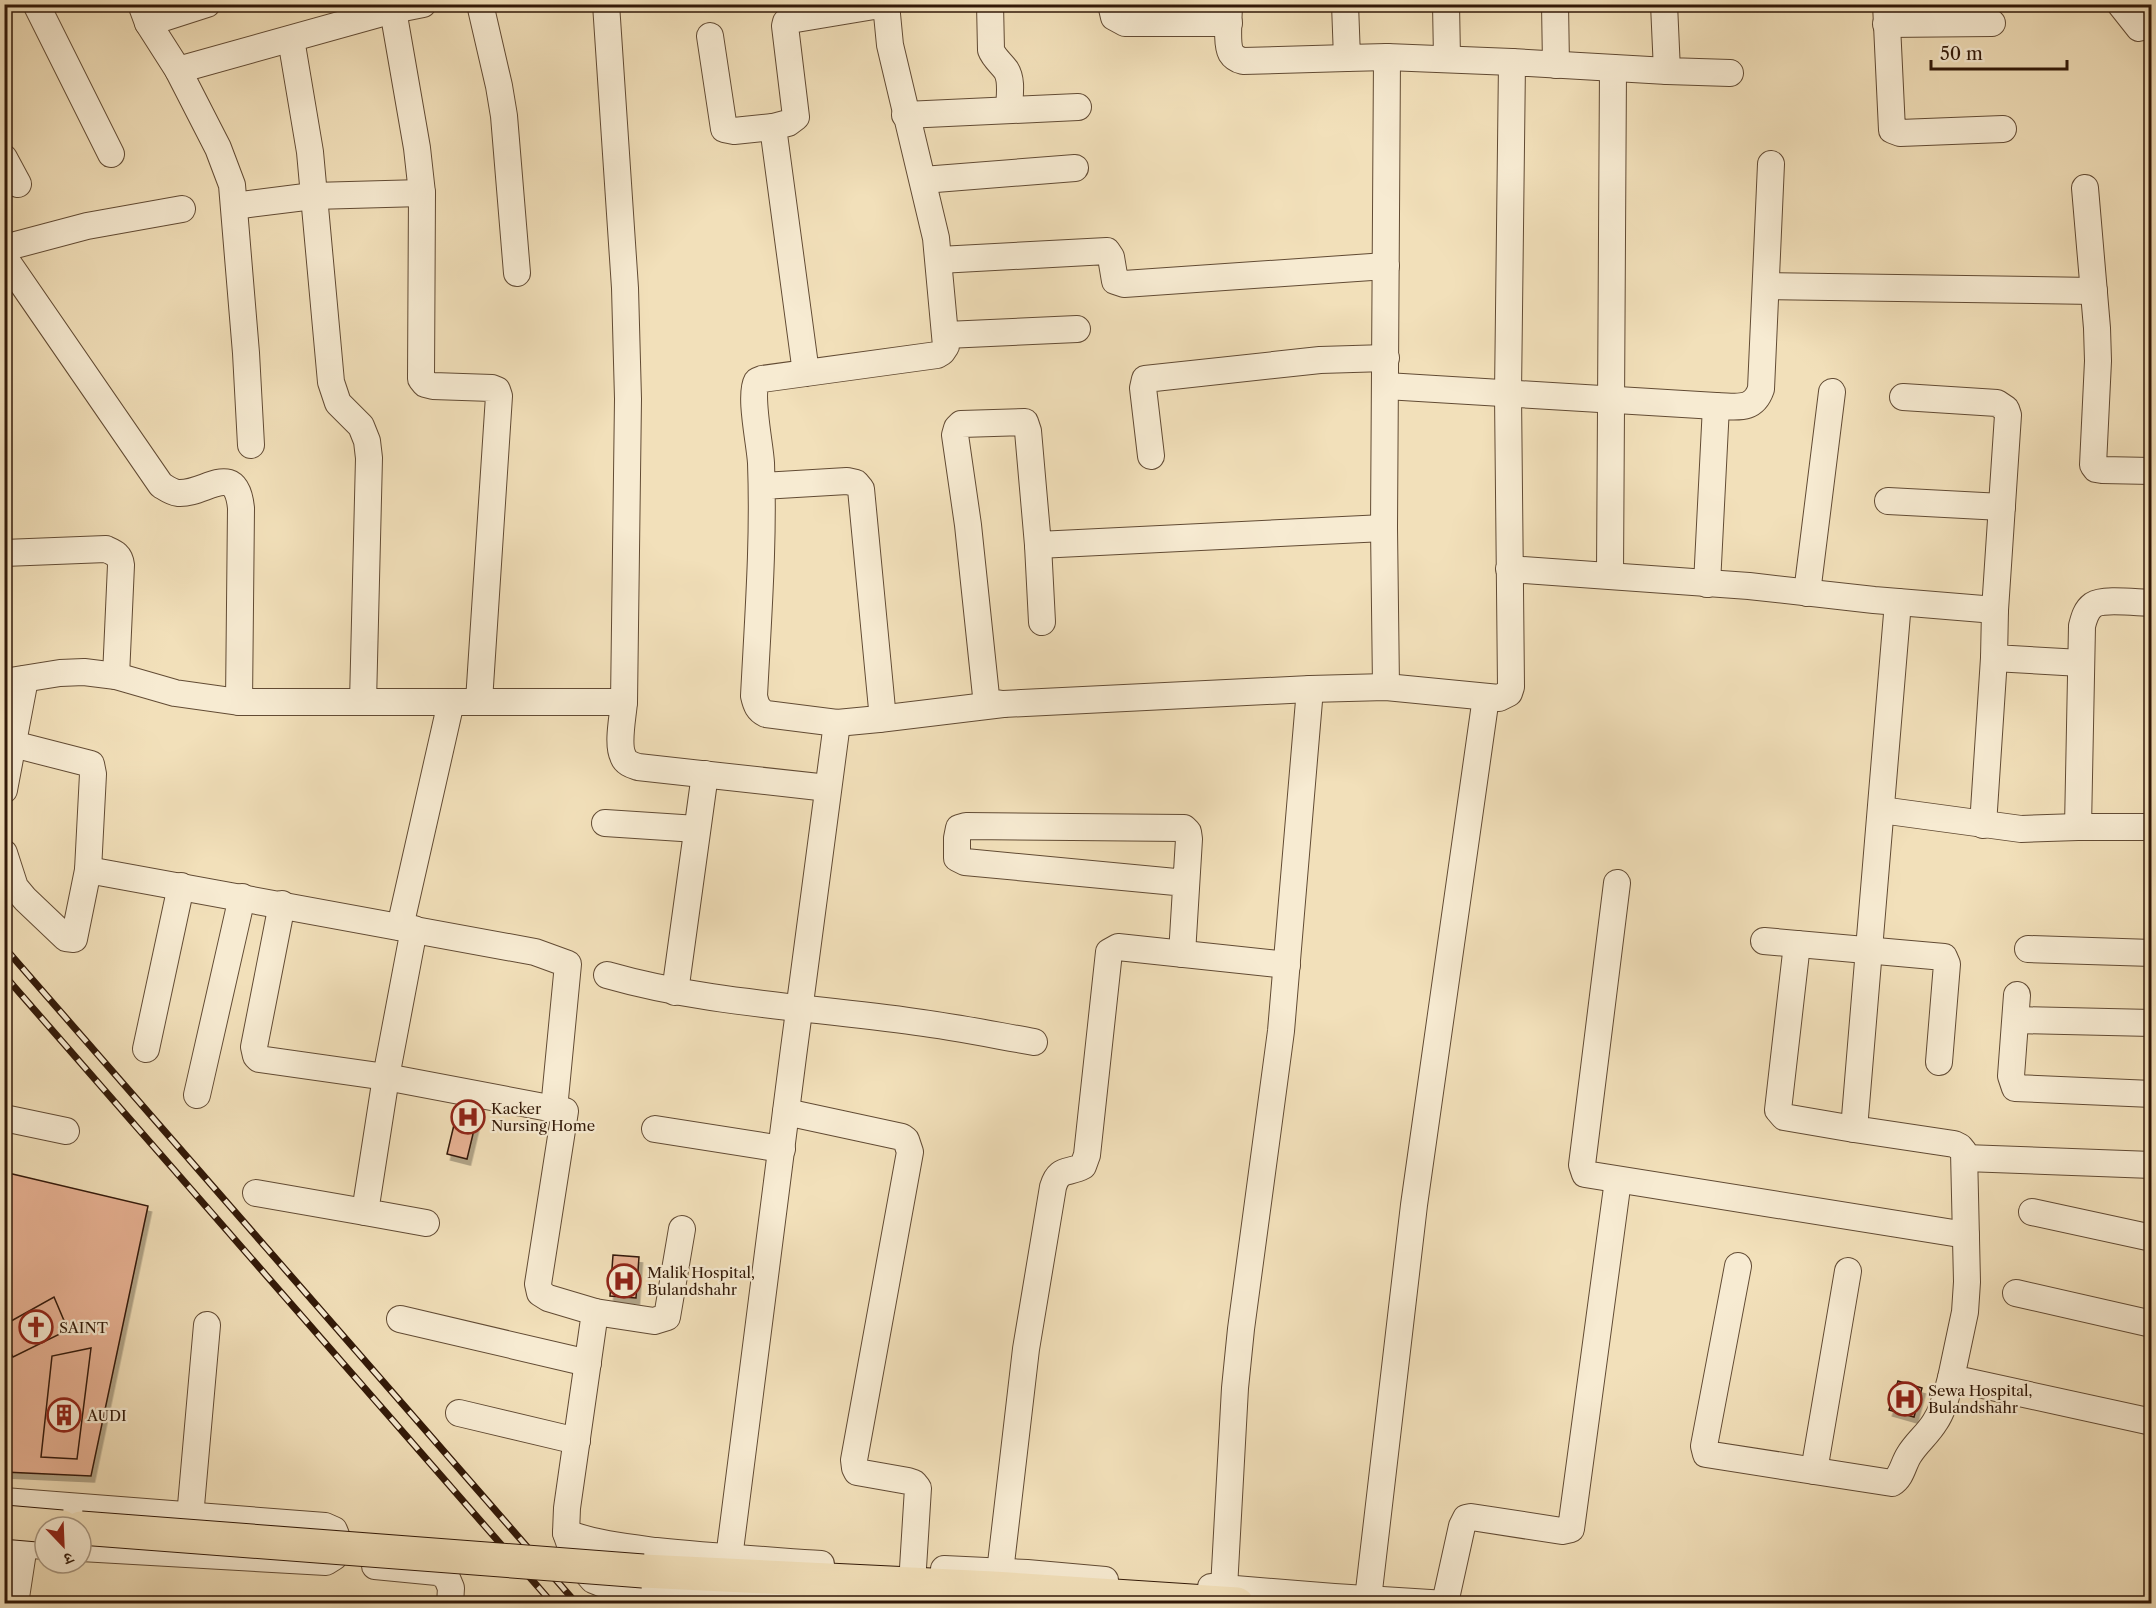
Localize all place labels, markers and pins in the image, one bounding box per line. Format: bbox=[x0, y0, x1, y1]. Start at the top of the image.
hospital icon: Kacker Nursing Home bbox=[450, 1099, 486, 1135]
place label: Kacker Nursing Home bbox=[491, 1099, 595, 1135]
hospital icon: Malik Hospital, Bulandshahr bbox=[606, 1263, 642, 1299]
place label: Malik Hospital, Bulandshahr bbox=[647, 1263, 755, 1299]
church icon: SAINT bbox=[18, 1309, 54, 1345]
place label: SAINT bbox=[59, 1318, 109, 1337]
hospital icon: Sewa Hospital, Bulandshahr bbox=[1887, 1381, 1923, 1417]
place label: Sewa Hospital, Bulandshahr bbox=[1928, 1381, 2033, 1417]
building icon: AUDI bbox=[46, 1397, 82, 1433]
place label: AUDI bbox=[86, 1406, 127, 1425]

